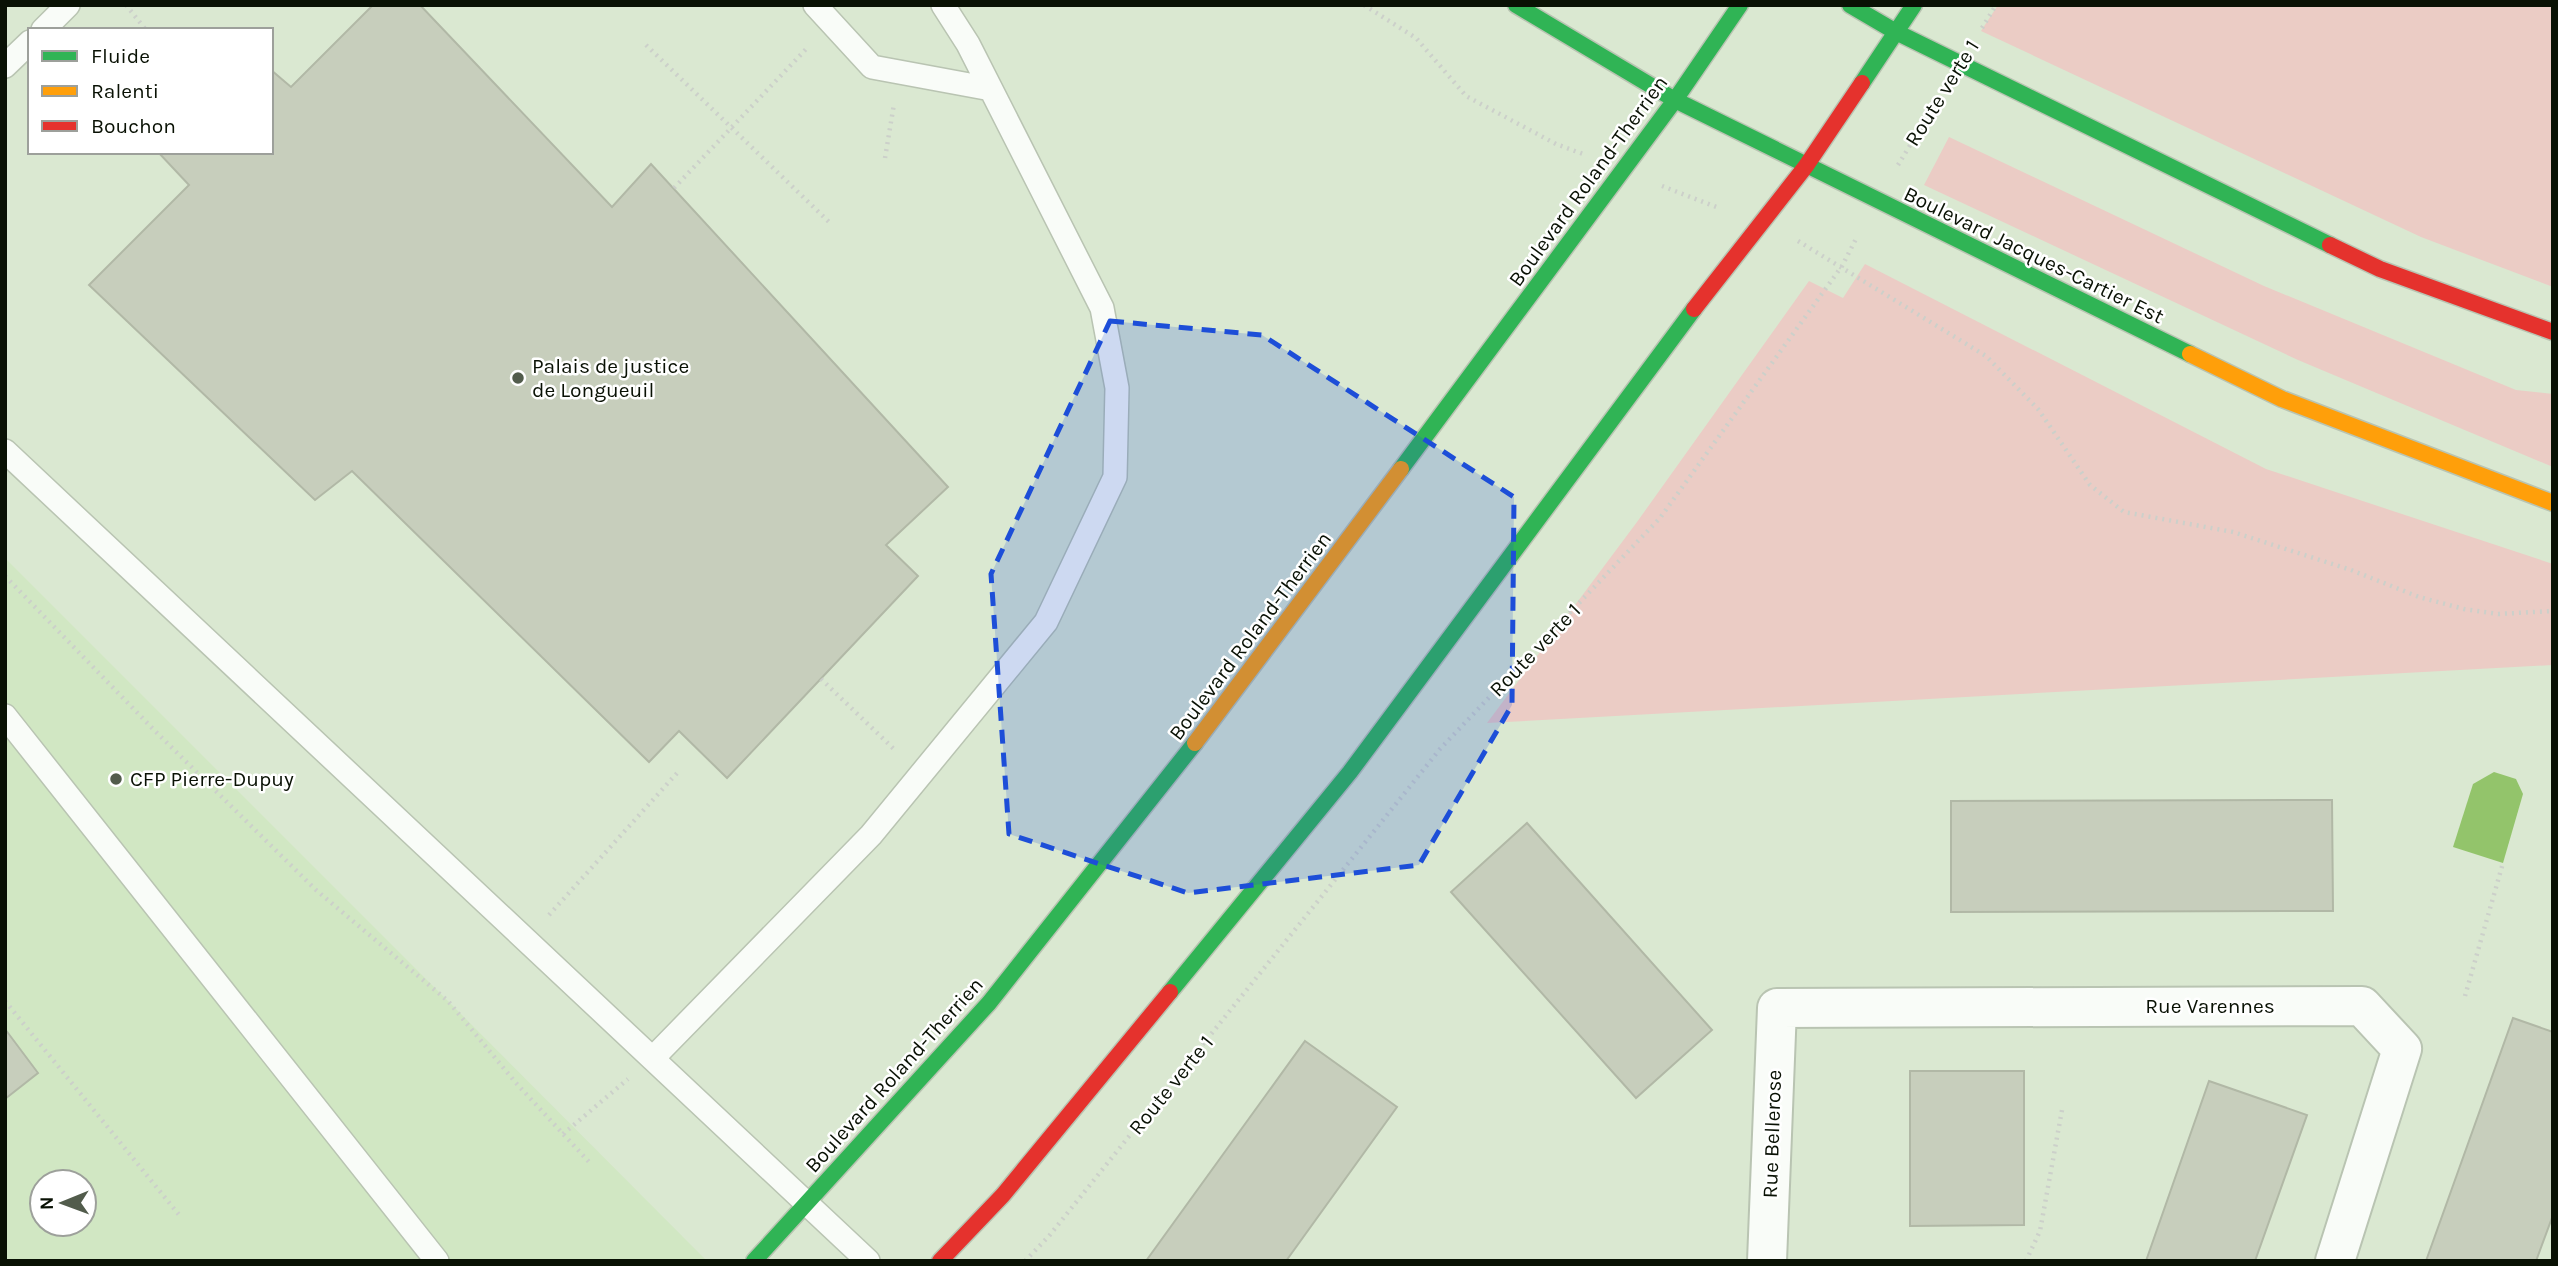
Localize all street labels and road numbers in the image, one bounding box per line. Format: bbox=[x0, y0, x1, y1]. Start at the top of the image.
street label: Route verte 1 bbox=[1900, 36, 1984, 150]
street label: Boulevard Roland-Therrien bbox=[1504, 71, 1672, 291]
street label: Boulevard Jacques-Cartier Est bbox=[1900, 181, 2168, 329]
street label: Boulevard Roland-Therrien bbox=[1164, 527, 1336, 745]
street label: Route verte 1 bbox=[1485, 598, 1585, 702]
street label: Boulevard Roland-Therrien bbox=[800, 973, 988, 1177]
street label: Rue Varennes bbox=[2145, 994, 2275, 1018]
street label: Route verte 1 bbox=[1124, 1031, 1218, 1139]
street label: Rue Bellerose bbox=[1758, 1069, 1786, 1199]

